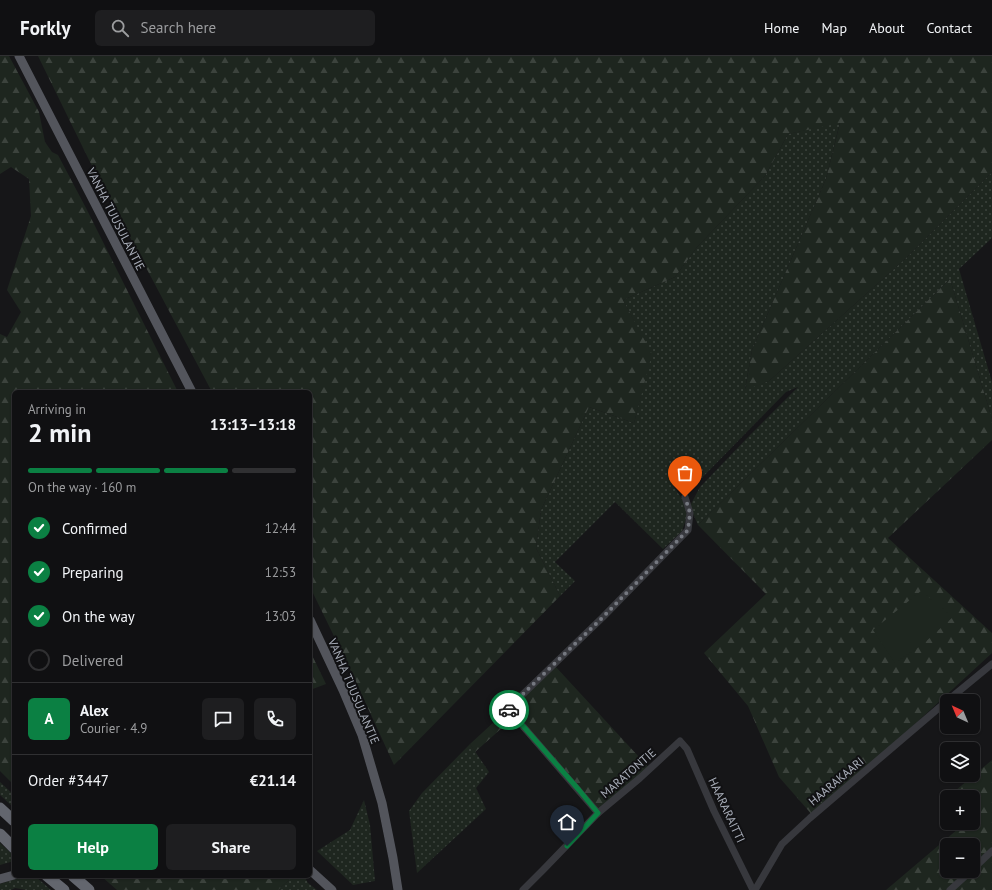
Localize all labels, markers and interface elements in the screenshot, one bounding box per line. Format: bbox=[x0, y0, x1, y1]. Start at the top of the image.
search box bbox=[95, 10, 375, 46]
text: Forkly bbox=[20, 16, 71, 40]
icon: search bbox=[109, 17, 131, 39]
text: Search here bbox=[141, 18, 216, 37]
text: Home bbox=[764, 19, 799, 37]
text: Map bbox=[821, 19, 847, 37]
text: About bbox=[869, 19, 905, 37]
text: Contact bbox=[927, 19, 972, 37]
street label: VANHA TUUSULANTIE bbox=[83, 164, 148, 273]
text: Arriving in bbox=[28, 401, 86, 418]
text: 13:13–13:18 bbox=[210, 415, 296, 434]
text: 2 min bbox=[28, 416, 91, 449]
pin bbox=[668, 456, 702, 497]
icon: bag bbox=[674, 462, 696, 484]
text: On the way · 160 m bbox=[28, 479, 136, 496]
icon: check bbox=[28, 517, 50, 539]
text: Confirmed bbox=[62, 519, 127, 538]
text: 12:44 bbox=[265, 520, 296, 537]
icon: check bbox=[28, 561, 50, 583]
text: Preparing bbox=[62, 563, 124, 582]
text: 12:53 bbox=[265, 564, 296, 581]
icon: check bbox=[28, 605, 50, 627]
text: On the way bbox=[62, 607, 135, 626]
text: 13:03 bbox=[265, 608, 296, 625]
street label: VANHA TUUSULANTIE bbox=[325, 635, 383, 746]
text: Delivered bbox=[62, 651, 123, 670]
courier bbox=[489, 690, 529, 730]
north arrow bbox=[940, 694, 980, 734]
map controls bbox=[940, 694, 980, 878]
button: chat bbox=[202, 698, 244, 740]
button: phone bbox=[254, 698, 296, 740]
icon: car bbox=[498, 699, 520, 721]
text: Alex bbox=[80, 701, 109, 720]
text: A bbox=[44, 709, 54, 728]
text: Courier · 4.9 bbox=[80, 720, 147, 737]
button: layers bbox=[940, 742, 980, 782]
street label: MARATONTIE bbox=[597, 745, 659, 801]
street label: HAARAKAARI bbox=[805, 754, 867, 808]
text: Order #3447 bbox=[28, 771, 109, 790]
text: €21.14 bbox=[250, 771, 296, 790]
street label: HAARARAITTI bbox=[705, 775, 749, 845]
button: + bbox=[940, 790, 980, 830]
pin bbox=[550, 805, 584, 846]
icon: home bbox=[556, 811, 578, 833]
button: Help bbox=[28, 824, 158, 870]
button: Share bbox=[166, 824, 296, 870]
button: − bbox=[940, 838, 980, 878]

